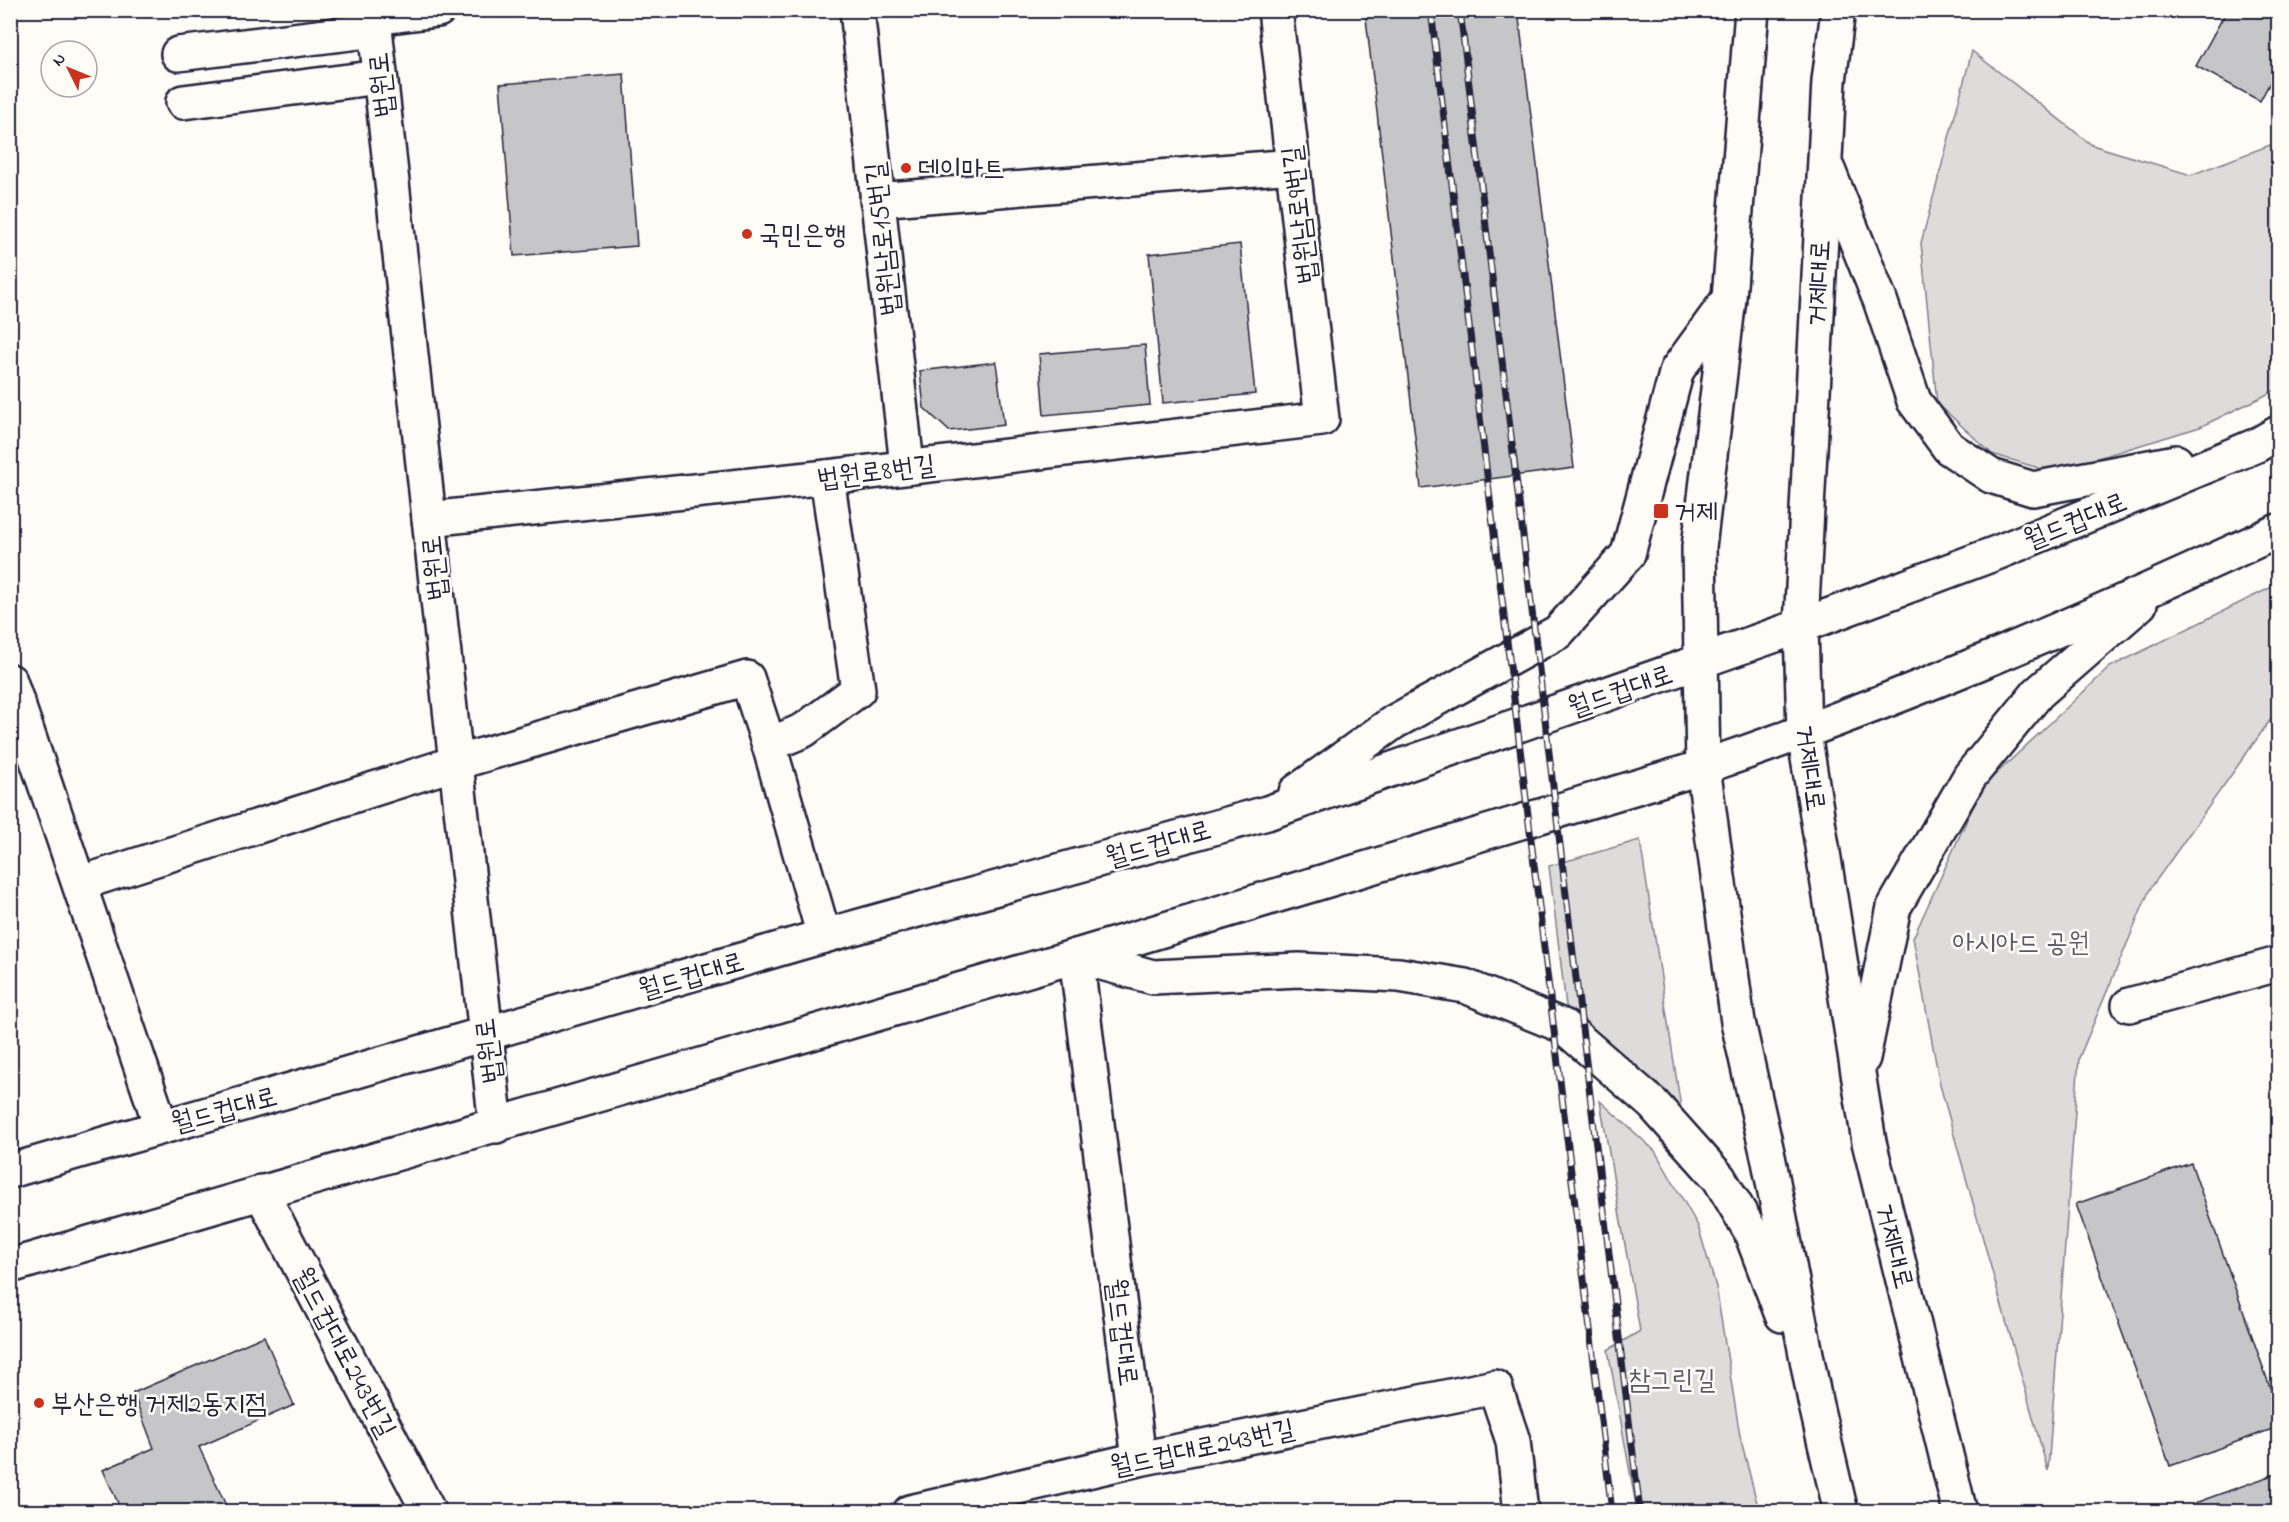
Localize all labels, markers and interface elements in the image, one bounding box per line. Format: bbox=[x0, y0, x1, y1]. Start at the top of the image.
north arrow bbox=[39, 39, 99, 99]
text: N bbox=[47, 48, 72, 72]
street label: 법원로 bbox=[361, 50, 406, 119]
street label: 법원남로9번길 bbox=[1274, 143, 1329, 286]
place label: 데이마트 bbox=[918, 151, 1005, 190]
street label: 법원남로15번길 bbox=[857, 160, 912, 318]
marker: 데이마트 bbox=[899, 161, 913, 175]
place label: 국민은행 bbox=[759, 217, 846, 256]
marker: 국민은행 bbox=[740, 227, 754, 241]
street label: 거제대로 bbox=[1799, 239, 1842, 328]
street label: 법원로8번길 bbox=[815, 447, 938, 500]
street label: 월드컵대로 bbox=[2018, 484, 2134, 561]
place label: 거제 bbox=[1674, 494, 1717, 533]
marker: 거제 bbox=[1652, 502, 1670, 520]
street label: 법원로 bbox=[414, 533, 459, 602]
street label: 월드컵대로 bbox=[1563, 656, 1679, 728]
street label: 거제대로 bbox=[1783, 723, 1834, 814]
street label: 월드컵대로 bbox=[1101, 812, 1216, 879]
park label: 아시아드 공원 bbox=[1952, 925, 2090, 964]
street label: 월드컵대로 bbox=[634, 944, 749, 1011]
street label: 법원로 bbox=[467, 1016, 514, 1085]
street label: 월드컵대로 bbox=[167, 1079, 282, 1144]
street label: 거제대로 bbox=[1863, 1200, 1922, 1293]
street label: 월드컵대로243번길 bbox=[281, 1261, 404, 1445]
street label: 월드컵대로 bbox=[1095, 1276, 1146, 1389]
park label: 참그린길 bbox=[1629, 1362, 1716, 1401]
place label: 부산은행 거제2동지점 bbox=[51, 1386, 267, 1425]
marker: 부산은행 거제2동지점 bbox=[32, 1396, 46, 1410]
street label: 월드컵대로243번길 bbox=[1107, 1411, 1299, 1488]

